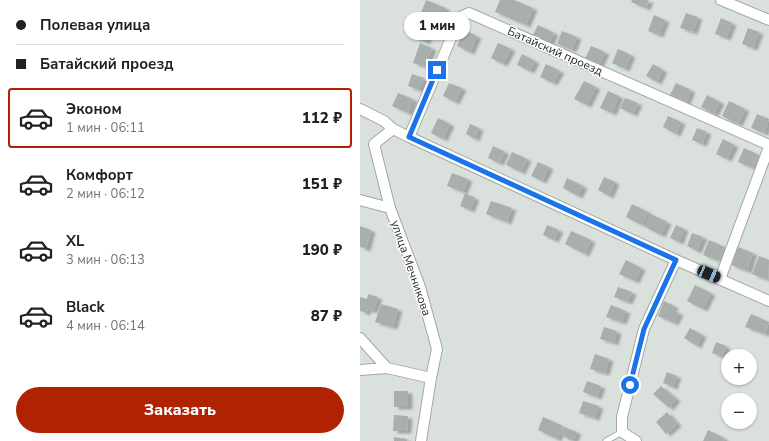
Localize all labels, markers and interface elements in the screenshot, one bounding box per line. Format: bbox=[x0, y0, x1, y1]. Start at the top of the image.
callout: 1 мин bbox=[404, 12, 470, 40]
text: Полевая улица bbox=[40, 15, 150, 35]
text: 1 мин bbox=[419, 17, 455, 35]
street label: Батайский проезд bbox=[505, 23, 605, 79]
text: Батайский проезд bbox=[40, 54, 174, 74]
route end bbox=[428, 61, 446, 79]
text: Эконом bbox=[66, 99, 122, 119]
icon: car bbox=[18, 100, 54, 136]
text: 112 ₽ bbox=[302, 108, 342, 128]
text: 1 мин · 06:11 bbox=[66, 119, 145, 137]
text: Комфорт bbox=[66, 165, 133, 185]
icon: car bbox=[18, 166, 54, 202]
text: 151 ₽ bbox=[302, 174, 342, 194]
text: 2 мин · 06:12 bbox=[66, 185, 145, 203]
street label: улица Мечникова bbox=[387, 218, 435, 318]
text: XL bbox=[66, 231, 85, 251]
icon: car bbox=[18, 232, 54, 268]
text: 190 ₽ bbox=[302, 240, 342, 260]
text: 3 мин · 06:13 bbox=[66, 251, 145, 269]
car bbox=[696, 264, 722, 284]
text: Black bbox=[66, 297, 104, 317]
icon: car bbox=[18, 298, 54, 334]
text: 87 ₽ bbox=[311, 306, 342, 326]
text: 4 мин · 06:14 bbox=[66, 317, 145, 335]
map controls bbox=[721, 349, 757, 429]
button: + bbox=[721, 349, 757, 385]
route start bbox=[621, 376, 639, 394]
button: Заказать bbox=[16, 387, 344, 433]
button: − bbox=[721, 393, 757, 429]

